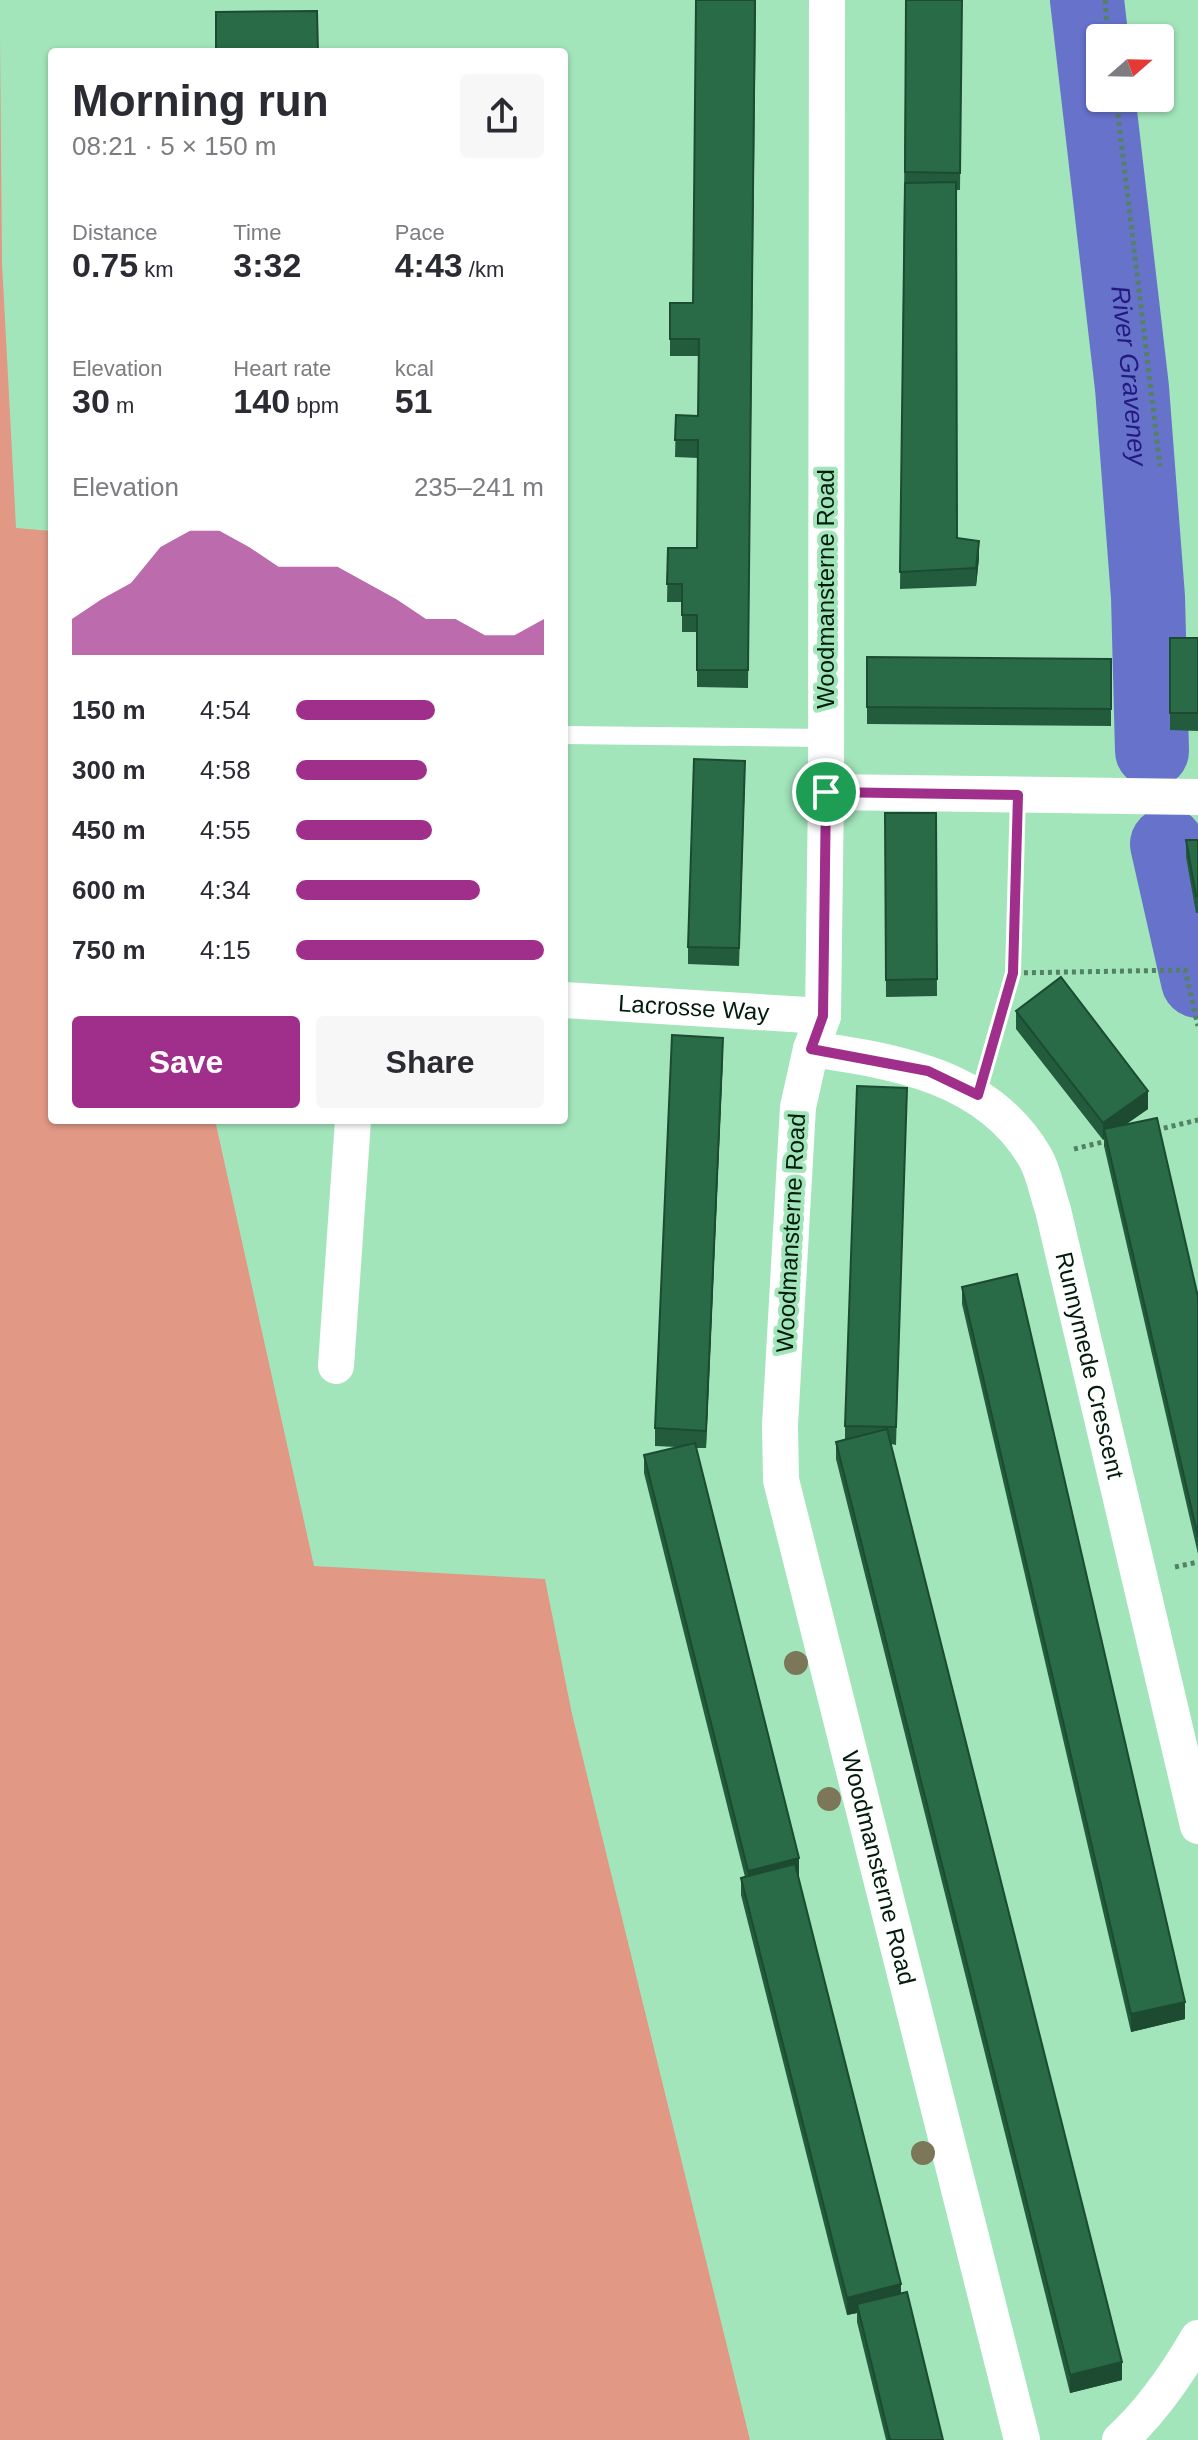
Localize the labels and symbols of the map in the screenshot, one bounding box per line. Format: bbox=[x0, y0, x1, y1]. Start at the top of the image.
north arrow bbox=[1086, 24, 1174, 112]
water label: River Graveney bbox=[1105, 284, 1153, 469]
street label: Woodmansterne Road bbox=[812, 469, 839, 709]
pin bbox=[792, 758, 860, 826]
street label: Lacrosse Way bbox=[617, 989, 770, 1026]
street label: Woodmansterne Road bbox=[771, 1113, 810, 1353]
street label: Runnymede Crescent bbox=[1050, 1249, 1130, 1482]
street label: Woodmansterne Road bbox=[837, 1748, 921, 1987]

